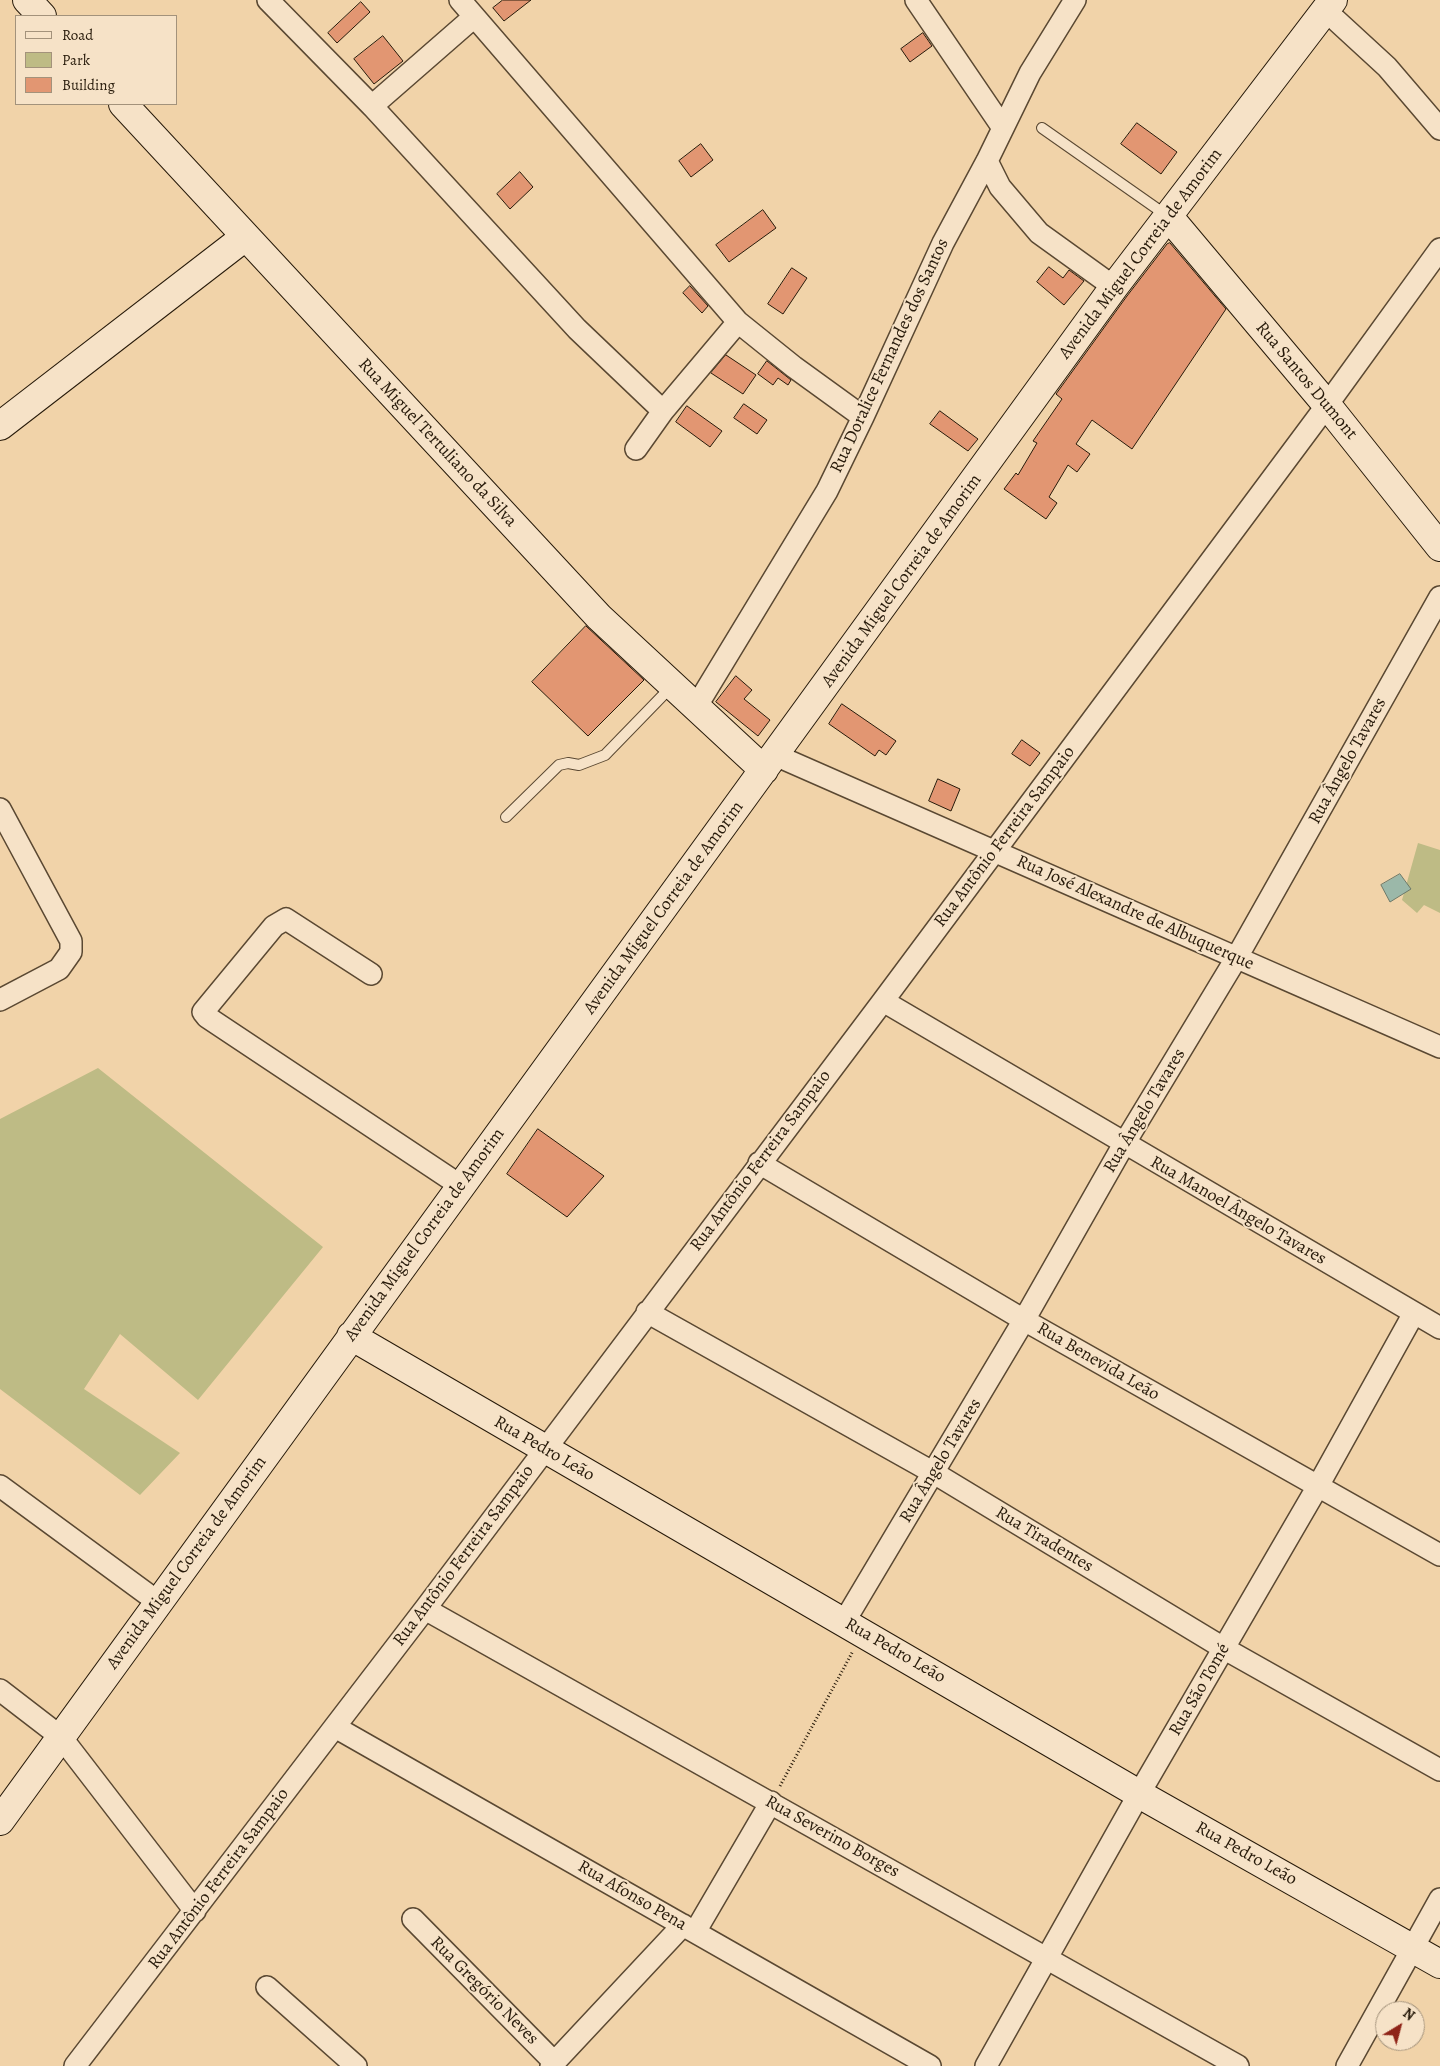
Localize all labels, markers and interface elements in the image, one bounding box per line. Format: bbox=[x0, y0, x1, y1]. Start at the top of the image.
legend bbox=[15, 15, 178, 105]
text: Road bbox=[62, 25, 93, 45]
text: Park bbox=[62, 50, 90, 70]
text: Building bbox=[62, 75, 115, 95]
street label: Avenida Miguel Correia de Amorim bbox=[1055, 144, 1227, 364]
street label: Rua Doralice Fernandes dos Santos bbox=[826, 235, 954, 477]
street label: Rua Santos Dumont bbox=[1250, 318, 1362, 444]
street label: Rua Miguel Tertuliano da Silva bbox=[353, 354, 521, 532]
street label: Avenida Miguel Correia de Amorim bbox=[817, 470, 987, 692]
street label: Rua Ângelo Tavares bbox=[1304, 694, 1392, 828]
street label: Rua Antônio Ferreira Sampaio bbox=[930, 742, 1080, 932]
street label: Avenida Miguel Correia de Amorim bbox=[579, 797, 749, 1019]
street label: Rua José Alexandre de Albuquerque bbox=[1013, 851, 1257, 975]
street label: Rua Ângelo Tavares bbox=[1099, 1045, 1191, 1177]
street label: Rua Antônio Ferreira Sampaio bbox=[686, 1066, 836, 1256]
street label: Avenida Miguel Correia de Amorim bbox=[340, 1124, 510, 1346]
street label: Rua Manoel Ângelo Tavares bbox=[1146, 1152, 1330, 1270]
street label: Rua Benevida Leão bbox=[1033, 1318, 1163, 1406]
street label: Rua Ângelo Tavares bbox=[895, 1395, 987, 1527]
street label: Rua Pedro Leão bbox=[490, 1411, 598, 1487]
street label: Avenida Miguel Correia de Amorim bbox=[102, 1452, 272, 1674]
street label: Rua Antônio Ferreira Sampaio bbox=[389, 1461, 539, 1651]
street label: Rua Tiradentes bbox=[991, 1502, 1097, 1578]
street label: Rua Pedro Leão bbox=[841, 1613, 949, 1689]
street label: Rua São Tomé bbox=[1165, 1640, 1235, 1740]
street label: Rua Antônio Ferreira Sampaio bbox=[144, 1784, 294, 1974]
street label: Rua Severino Borges bbox=[761, 1791, 903, 1883]
street label: Rua Pedro Leão bbox=[1191, 1817, 1301, 1891]
street label: Rua Afonso Pena bbox=[574, 1856, 690, 1936]
street label: Rua Gregório Neves bbox=[425, 1932, 543, 2050]
north arrow bbox=[1375, 2001, 1425, 2051]
text: N bbox=[1399, 2004, 1419, 2025]

